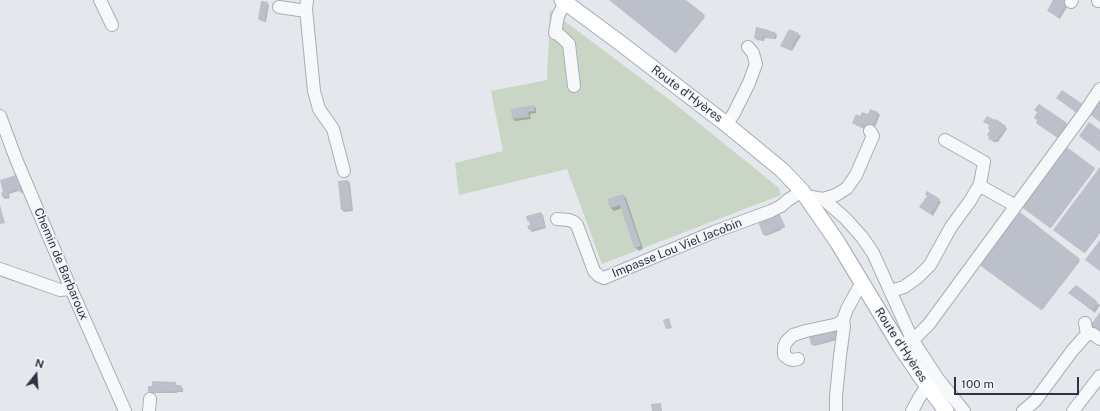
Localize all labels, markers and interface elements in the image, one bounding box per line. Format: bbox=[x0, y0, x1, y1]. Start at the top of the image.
street label: Route d'Hyères bbox=[648, 62, 726, 126]
street label: Chemin de Barbaroux bbox=[31, 206, 91, 322]
street label: Impasse Lou Viel Jacobin bbox=[610, 215, 744, 281]
street label: Route d'Hyères bbox=[872, 305, 930, 385]
north arrow bbox=[16, 355, 56, 395]
text: N bbox=[34, 357, 45, 371]
scale bar bbox=[956, 369, 1081, 395]
text: 100 m bbox=[961, 377, 994, 391]

